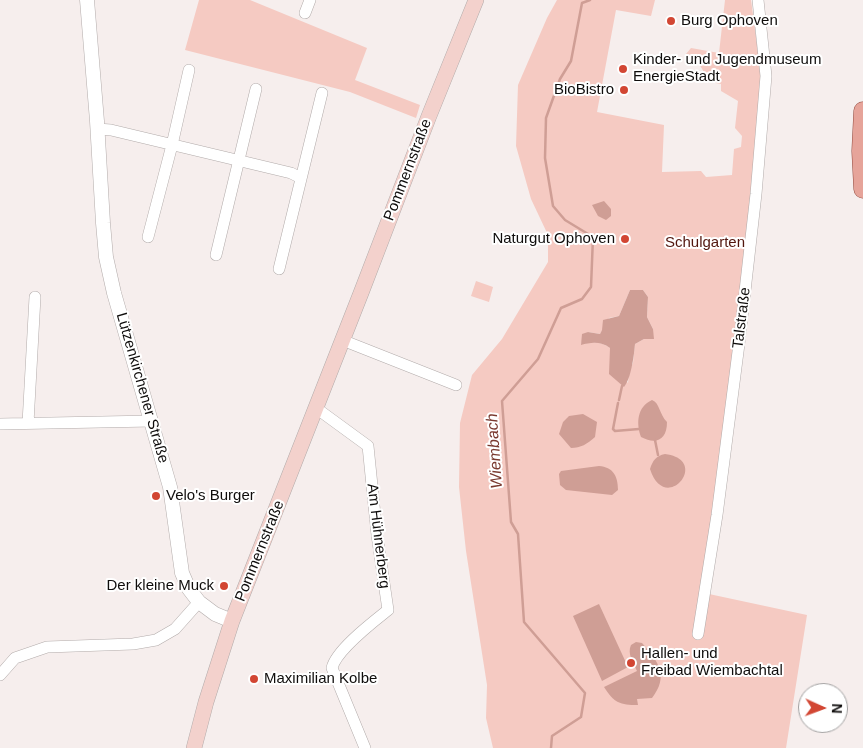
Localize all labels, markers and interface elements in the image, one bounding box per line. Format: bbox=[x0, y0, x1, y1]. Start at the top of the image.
place label: Burg Ophoven bbox=[681, 12, 778, 30]
marker: Burg Ophoven bbox=[665, 15, 677, 27]
place label: Kinder- und Jugendmuseum EnergieStadt bbox=[633, 51, 821, 86]
marker: Kinder- und Jugendmuseum EnergieStadt bbox=[617, 63, 629, 75]
place label: BioBistro bbox=[554, 81, 614, 99]
marker: BioBistro bbox=[618, 84, 630, 96]
street label: Pommernstraße bbox=[380, 117, 436, 223]
place label: Naturgut Ophoven bbox=[492, 230, 615, 248]
marker: Naturgut Ophoven bbox=[619, 233, 631, 245]
park label: Schulgarten bbox=[665, 234, 745, 252]
street label: Talstraße bbox=[729, 286, 755, 350]
street label: Lützenkirchener Straße bbox=[112, 311, 172, 465]
water label: Wiembach bbox=[483, 413, 507, 489]
street label: Am Hühnerberg bbox=[363, 482, 393, 590]
place label: Velo's Burger bbox=[166, 487, 255, 505]
marker: Velo's Burger bbox=[150, 490, 162, 502]
street label: Pommernstraße bbox=[232, 498, 288, 604]
place label: Der kleine Muck bbox=[106, 577, 214, 595]
marker: Der kleine Muck bbox=[218, 580, 230, 592]
place label: Hallen- und Freibad Wiembachtal bbox=[641, 645, 783, 680]
marker: Hallen- und Freibad Wiembachtal bbox=[625, 657, 637, 669]
place label: Maximilian Kolbe bbox=[264, 670, 377, 688]
marker: Maximilian Kolbe bbox=[248, 673, 260, 685]
north arrow bbox=[798, 683, 848, 733]
text: N bbox=[829, 703, 845, 714]

